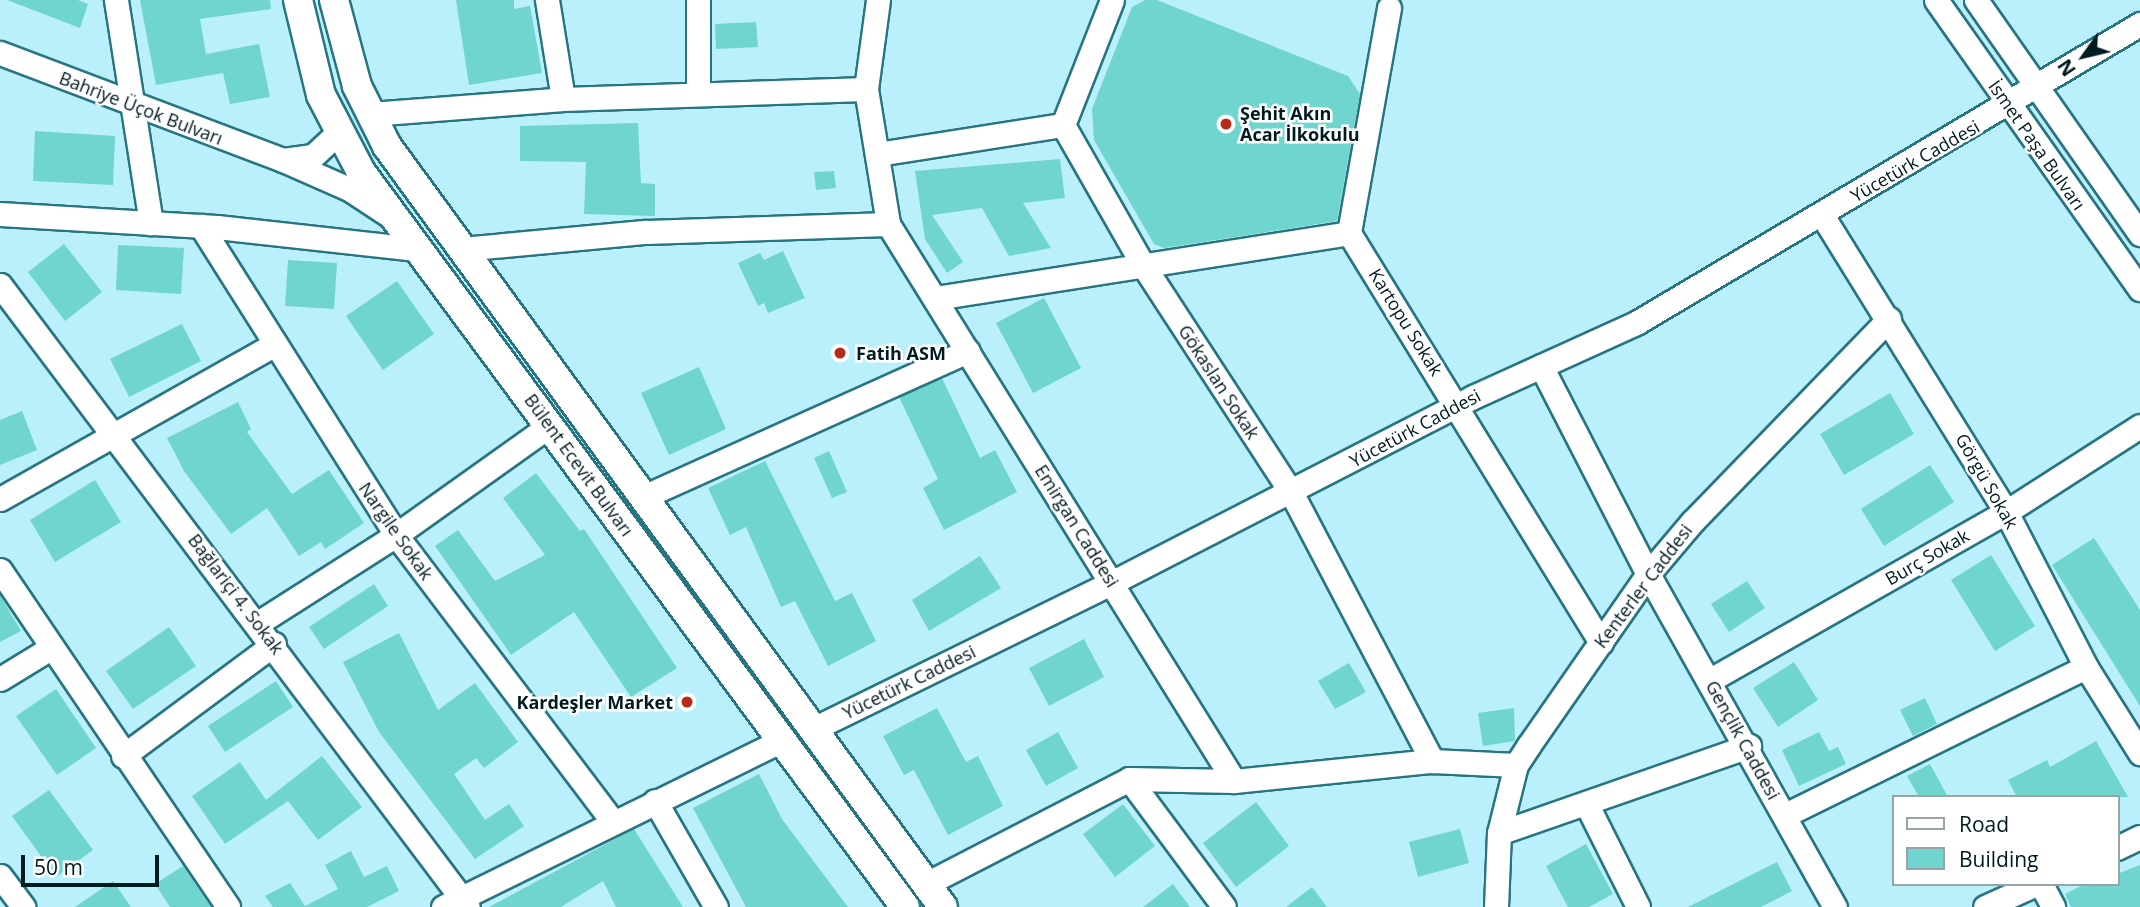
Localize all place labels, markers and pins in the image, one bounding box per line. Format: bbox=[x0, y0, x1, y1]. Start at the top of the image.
place label: Şehit Akın Acar İlkokulu bbox=[1240, 103, 1359, 146]
marker: Şehit Akın Acar İlkokulu bbox=[1218, 116, 1234, 132]
place label: Fatih ASM bbox=[856, 342, 946, 364]
marker: Fatih ASM bbox=[830, 343, 850, 363]
place label: Kardeşler Market bbox=[516, 691, 673, 713]
marker: Kardeşler Market bbox=[679, 694, 695, 710]

